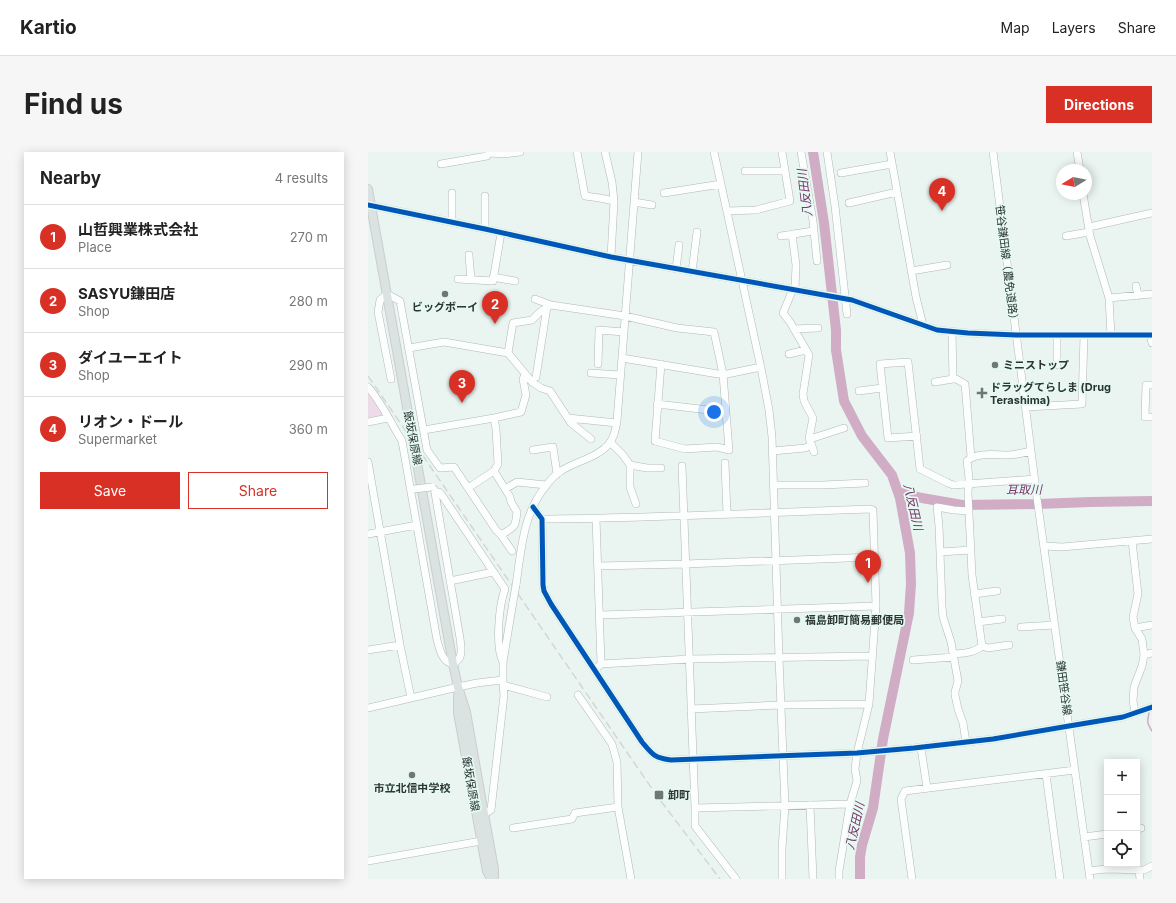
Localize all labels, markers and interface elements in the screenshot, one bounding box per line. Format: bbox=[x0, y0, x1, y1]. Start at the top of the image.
text: Kartio bbox=[20, 16, 77, 39]
text: Map bbox=[1001, 19, 1030, 36]
text: Layers bbox=[1052, 19, 1096, 36]
text: Share bbox=[1118, 19, 1156, 36]
button: Directions bbox=[1046, 86, 1152, 123]
text: Find us bbox=[24, 87, 123, 121]
north arrow bbox=[1056, 164, 1092, 200]
water label: 八反田川 bbox=[794, 166, 815, 218]
text: Nearby bbox=[40, 168, 101, 188]
text: 4 results bbox=[275, 170, 328, 186]
pin: 4 bbox=[929, 178, 955, 211]
street label: 笹谷鎌田線（農免道路） bbox=[993, 204, 1021, 326]
text: 山哲興業株式会社 bbox=[78, 220, 198, 239]
text: 1 bbox=[50, 229, 56, 245]
text: 270 m bbox=[290, 229, 328, 245]
text: Place bbox=[78, 239, 112, 255]
text: SASYU鎌田店 bbox=[78, 284, 175, 303]
marker: ビッグボーイ bbox=[440, 289, 450, 299]
pin: 2 bbox=[482, 291, 508, 324]
text: 2 bbox=[49, 293, 57, 309]
text: 280 m bbox=[289, 293, 328, 309]
place label: ビッグボーイ bbox=[412, 300, 478, 314]
text: Shop bbox=[78, 303, 110, 319]
text: ダイユーエイト bbox=[78, 348, 183, 367]
text: 3 bbox=[49, 357, 57, 373]
text: 290 m bbox=[289, 357, 328, 373]
place label: ミニストップ bbox=[1003, 358, 1069, 372]
marker: ミニストップ bbox=[990, 360, 1000, 370]
text: Shop bbox=[78, 367, 110, 383]
pin: 3 bbox=[449, 370, 475, 403]
place label: ドラッグてらしま (Drug Terashima) bbox=[990, 380, 1111, 407]
marker: ドラッグてらしま (Drug Terashima) bbox=[977, 388, 987, 398]
your location bbox=[704, 402, 724, 422]
street label: 飯坂保原線 bbox=[401, 410, 425, 466]
text: リオン・ドール bbox=[78, 412, 183, 431]
text: 4 bbox=[49, 421, 57, 437]
text: 360 m bbox=[289, 421, 328, 437]
text: Supermarket bbox=[78, 431, 157, 447]
button: Save bbox=[40, 472, 180, 509]
button: Share bbox=[188, 472, 328, 509]
water label: 八反田川 bbox=[901, 482, 927, 534]
water label: 耳取川 bbox=[1006, 482, 1044, 497]
pin: 1 bbox=[855, 550, 881, 583]
place label: 福島卸町簡易郵便局 bbox=[805, 613, 904, 627]
marker: 福島卸町簡易郵便局 bbox=[792, 615, 802, 625]
street label: 鎌田笹谷線 bbox=[1053, 660, 1075, 716]
street label: 飯坂保原線 bbox=[459, 756, 483, 812]
map controls bbox=[1104, 759, 1140, 867]
button: + bbox=[1104, 759, 1140, 795]
marker: 市立北信中学校 bbox=[407, 770, 417, 780]
place label: 市立北信中学校 bbox=[374, 781, 451, 795]
place label: 卸町 bbox=[668, 788, 690, 802]
marker: 卸町 bbox=[653, 789, 665, 801]
button: − bbox=[1104, 795, 1140, 831]
water label: 八反田川 bbox=[842, 799, 868, 851]
button: locate bbox=[1104, 831, 1140, 867]

